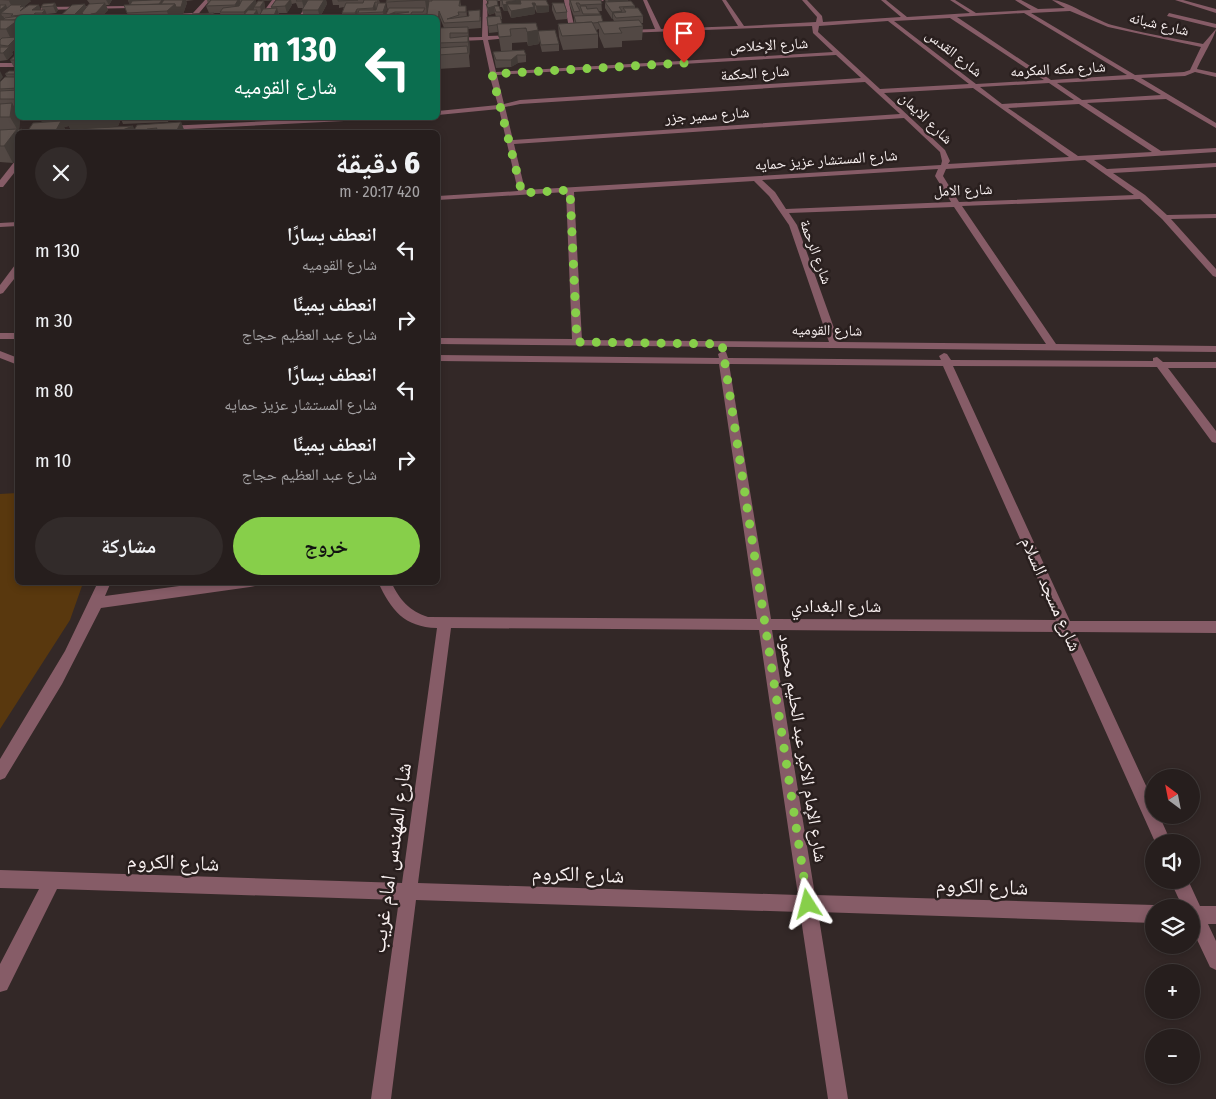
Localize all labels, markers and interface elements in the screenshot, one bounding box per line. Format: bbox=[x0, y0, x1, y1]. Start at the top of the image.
street label: شارع شبانه bbox=[1127, 8, 1191, 41]
pin bbox=[663, 12, 705, 63]
icon: arrive bbox=[670, 19, 698, 47]
street label: شارع القدس bbox=[921, 25, 986, 82]
text: 130 m bbox=[253, 28, 337, 70]
street label: شارع الإخلاص bbox=[729, 34, 809, 57]
icon: left bbox=[355, 35, 420, 100]
street label: شارع مكه المكرمه bbox=[1010, 58, 1106, 81]
street label: شارع الحكمة bbox=[720, 62, 790, 85]
text: شارع القوميه bbox=[233, 73, 337, 100]
street label: شارع الايمان bbox=[895, 88, 957, 149]
street label: شارع سمير جزر bbox=[663, 103, 750, 128]
text: 6 دقيقة bbox=[335, 145, 420, 181]
street label: شارع المستشار عزيز حمايه bbox=[754, 146, 898, 175]
button: close bbox=[35, 147, 87, 199]
street label: شارع الامل bbox=[933, 180, 993, 201]
text: 420 m · 20:17 bbox=[339, 182, 420, 201]
street label: شارع الرحمة bbox=[795, 217, 836, 287]
text: انعطف يسارًا bbox=[287, 223, 377, 246]
icon: left bbox=[392, 236, 420, 264]
text: 130 m bbox=[35, 239, 80, 262]
text: شارع القوميه bbox=[302, 255, 377, 274]
text: انعطف يمينًا bbox=[292, 293, 377, 316]
icon: right bbox=[392, 306, 420, 334]
text: 30 m bbox=[35, 309, 73, 332]
street label: شارع القوميه bbox=[792, 320, 863, 341]
text: شارع عبد العظيم حجاج bbox=[242, 325, 377, 344]
text: انعطف يسارًا bbox=[287, 363, 377, 386]
icon: left bbox=[392, 376, 420, 404]
text: 80 m bbox=[35, 379, 74, 402]
text: شارع المستشار عزيز حمايه bbox=[224, 395, 377, 414]
text: انعطف يمينًا bbox=[292, 433, 377, 456]
icon: right bbox=[392, 446, 420, 474]
text: 10 m bbox=[35, 449, 71, 472]
text: شارع عبد العظيم حجاج bbox=[242, 465, 377, 484]
button: مشاركة bbox=[35, 517, 223, 575]
button: خروج bbox=[233, 517, 420, 575]
street label: شارع مسجد السلام bbox=[1015, 533, 1086, 655]
street label: شارع البغدادي bbox=[791, 595, 881, 621]
street label: شارع الإمام الاكبر عبد الحليم محمود bbox=[773, 632, 832, 864]
street label: شارع المهندس امام غريب bbox=[365, 761, 418, 955]
north arrow bbox=[1145, 769, 1200, 824]
map controls bbox=[1145, 769, 1200, 1084]
button: sound bbox=[1145, 834, 1200, 889]
street label: شارع الكروم bbox=[126, 847, 220, 878]
street label: شارع الكروم bbox=[531, 859, 625, 890]
street label: شارع الكروم bbox=[935, 871, 1029, 902]
position arrow bbox=[781, 877, 833, 929]
button: layers bbox=[1145, 899, 1200, 954]
button: + bbox=[1145, 964, 1200, 1019]
button: − bbox=[1145, 1029, 1200, 1084]

